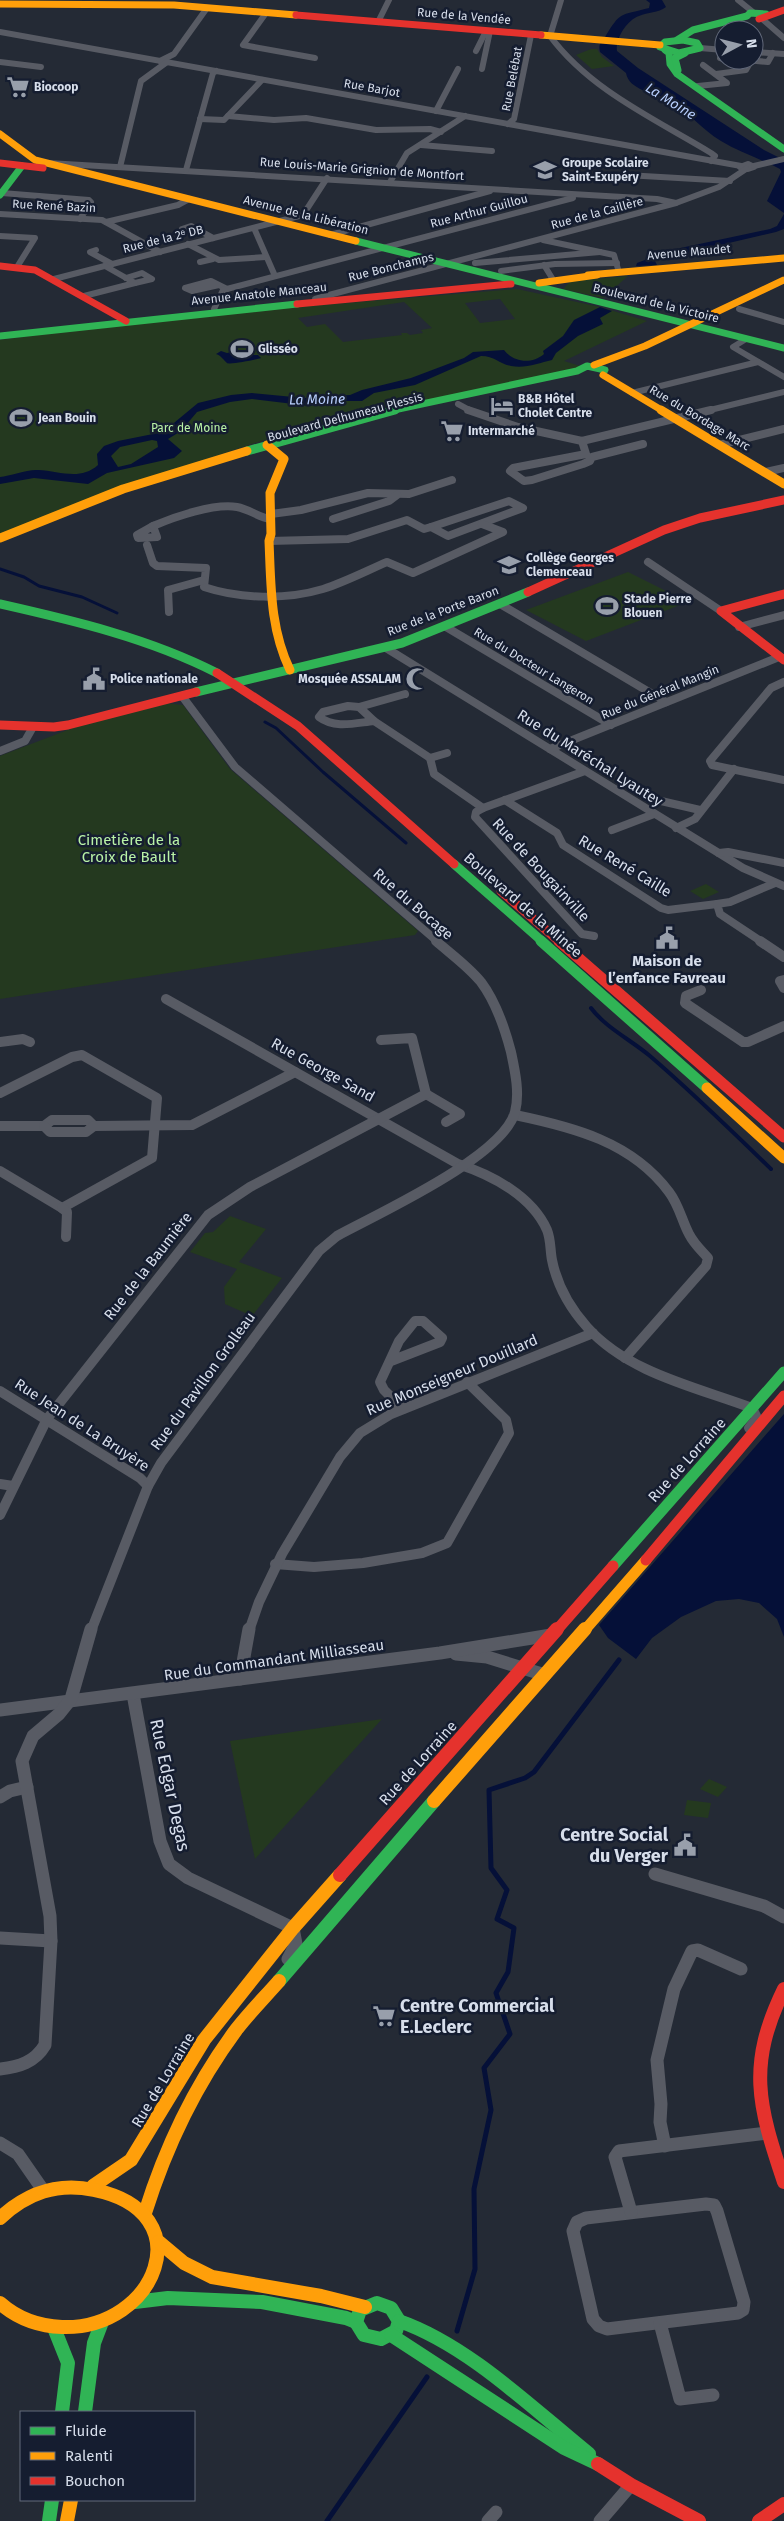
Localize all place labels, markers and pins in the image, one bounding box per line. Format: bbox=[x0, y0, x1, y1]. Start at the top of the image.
supermarket icon: Biocoop bbox=[5, 74, 31, 100]
place label: Biocoop bbox=[34, 80, 78, 94]
place label: Groupe Scolaire Saint-Exupéry bbox=[562, 156, 649, 184]
school or university icon: Groupe Scolaire Saint-Exupéry bbox=[532, 157, 558, 183]
sports icon: Glisséo bbox=[229, 336, 255, 362]
place label: Glisséo bbox=[258, 342, 298, 356]
place label: B&B Hôtel Cholet Centre bbox=[518, 392, 593, 420]
hotel icon: B&B Hôtel Cholet Centre bbox=[489, 393, 515, 419]
sports icon: Jean Bouin bbox=[8, 405, 34, 431]
place label: Jean Bouin bbox=[37, 411, 96, 425]
supermarket icon: Intermarché bbox=[439, 418, 465, 444]
place label: Intermarché bbox=[468, 424, 535, 438]
place label: Collège Georges Clemenceau bbox=[526, 551, 614, 579]
school or university icon: Collège Georges Clemenceau bbox=[496, 552, 522, 578]
place label: Stade Pierre Blouen bbox=[624, 592, 692, 620]
sports icon: Stade Pierre Blouen bbox=[594, 593, 620, 619]
public building icon: Police nationale bbox=[81, 666, 107, 692]
mosque icon: Mosquée ASSALAM bbox=[404, 666, 430, 692]
place label: Police nationale bbox=[110, 672, 198, 686]
place label: Mosquée ASSALAM bbox=[298, 672, 402, 686]
public building icon: Maison de l’enfance Favreau bbox=[654, 925, 680, 951]
place label: Maison de l’enfance Favreau bbox=[608, 952, 726, 987]
place label: Centre Social du Verger bbox=[560, 1824, 669, 1867]
public building icon: Centre Social du Verger bbox=[672, 1832, 698, 1858]
place label: Centre Commercial E.Leclerc bbox=[400, 1995, 555, 2038]
supermarket icon: Centre Commercial E.Leclerc bbox=[371, 2003, 397, 2029]

